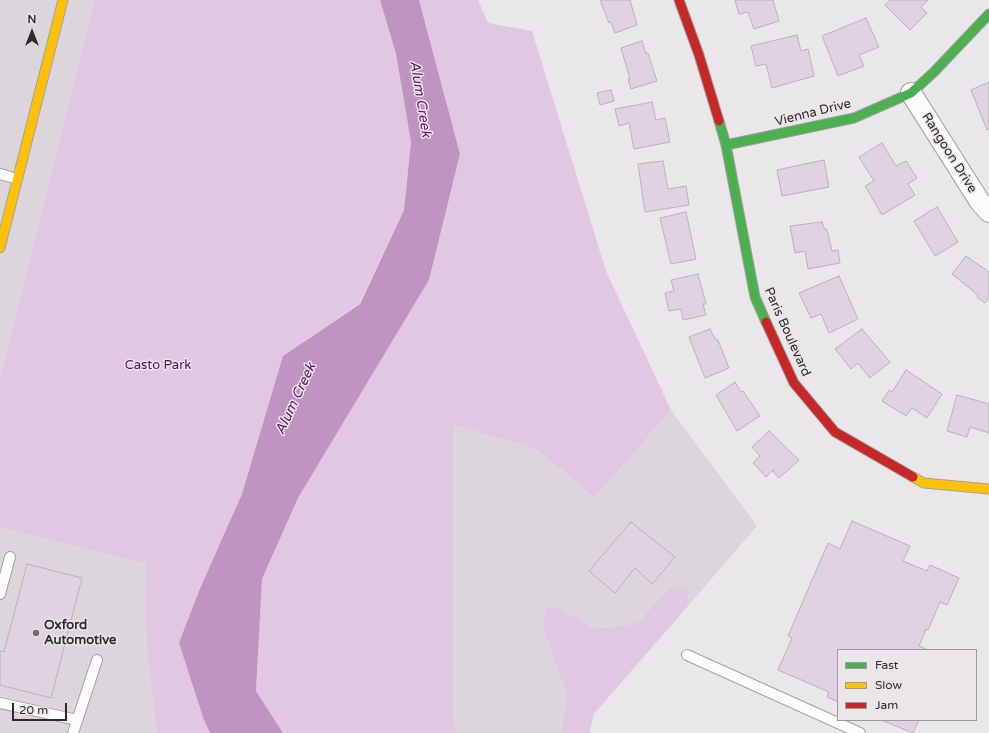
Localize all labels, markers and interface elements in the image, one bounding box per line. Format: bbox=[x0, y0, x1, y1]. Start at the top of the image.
north arrow bbox=[12, 12, 52, 52]
text: N bbox=[28, 13, 36, 26]
water label: Alum Creek bbox=[406, 60, 434, 138]
street label: Vienna Drive bbox=[773, 96, 853, 130]
street label: Rangoon Drive bbox=[918, 110, 980, 196]
street label: Paris Boulevard bbox=[760, 285, 814, 379]
park label: Casto Park bbox=[125, 358, 191, 374]
water label: Alum Creek bbox=[272, 361, 320, 437]
place label: Oxford Automotive bbox=[44, 618, 116, 649]
marker: Oxford Automotive bbox=[31, 628, 41, 638]
legend bbox=[837, 649, 977, 721]
text: Fast bbox=[875, 658, 898, 672]
text: Slow bbox=[875, 678, 902, 692]
scale bar bbox=[14, 695, 69, 721]
text: Jam bbox=[875, 698, 898, 712]
text: 20 m bbox=[19, 703, 48, 717]

